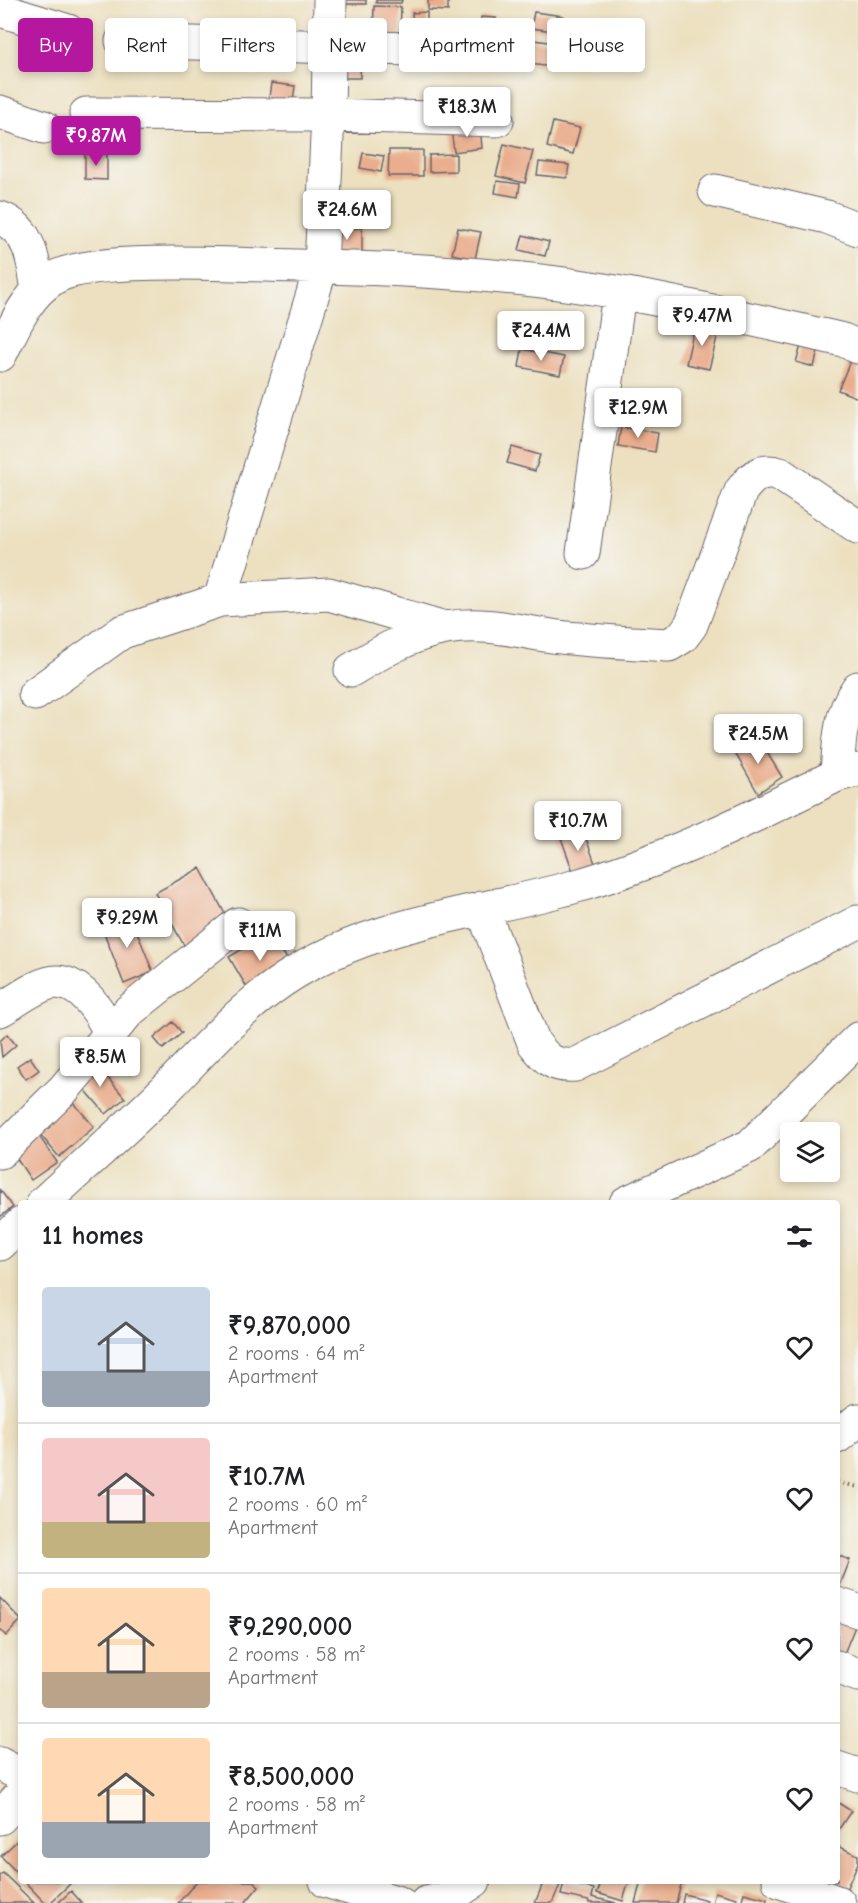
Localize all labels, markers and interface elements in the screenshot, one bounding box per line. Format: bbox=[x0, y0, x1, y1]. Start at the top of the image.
chip: Buy bbox=[18, 18, 93, 72]
chip: Rent bbox=[105, 18, 188, 72]
chip: Filters bbox=[200, 18, 296, 72]
chip: New bbox=[308, 18, 387, 72]
chip: Apartment bbox=[399, 18, 535, 72]
chip: House bbox=[547, 18, 645, 72]
pin: ₹18.3M bbox=[418, 87, 516, 138]
text: ₹18.3M bbox=[437, 95, 497, 118]
pin: ₹9.87M bbox=[47, 116, 145, 167]
text: ₹9.87M bbox=[66, 124, 126, 147]
pin: ₹24.6M bbox=[298, 190, 396, 241]
text: ₹24.6M bbox=[317, 198, 377, 221]
pin: ₹9.47M bbox=[653, 296, 751, 347]
text: ₹9.47M bbox=[672, 304, 732, 327]
pin: ₹24.4M bbox=[492, 311, 590, 362]
text: ₹24.4M bbox=[511, 319, 571, 342]
pin: ₹12.9M bbox=[589, 388, 687, 439]
text: ₹12.9M bbox=[608, 396, 668, 419]
pin: ₹24.5M bbox=[709, 714, 807, 765]
text: ₹24.5M bbox=[728, 722, 788, 745]
pin: ₹10.7M bbox=[529, 801, 627, 852]
text: ₹10.7M bbox=[548, 809, 608, 832]
pin: ₹9.29M bbox=[78, 898, 176, 949]
text: ₹9.29M bbox=[96, 906, 158, 929]
pin: ₹11M bbox=[224, 911, 296, 962]
text: ₹11M bbox=[238, 919, 282, 942]
pin: ₹8.5M bbox=[58, 1037, 142, 1088]
text: ₹8.5M bbox=[74, 1045, 126, 1068]
map controls bbox=[780, 1122, 840, 1182]
button: layers bbox=[780, 1122, 840, 1182]
icon: filters bbox=[783, 1220, 816, 1253]
text: 11 homes bbox=[42, 1221, 143, 1251]
icon: home bbox=[90, 1311, 162, 1383]
text: ₹9,870,000 bbox=[228, 1311, 351, 1341]
icon: heart bbox=[783, 1331, 816, 1364]
text: 2 rooms · 64 m² bbox=[228, 1342, 364, 1365]
text: Apartment bbox=[228, 1365, 318, 1388]
icon: home bbox=[90, 1462, 162, 1534]
text: ₹10.7M bbox=[228, 1462, 305, 1492]
icon: heart bbox=[783, 1482, 816, 1515]
text: 2 rooms · 60 m² bbox=[228, 1493, 367, 1516]
text: Apartment bbox=[228, 1516, 318, 1539]
icon: home bbox=[90, 1612, 162, 1684]
text: ₹9,290,000 bbox=[228, 1612, 352, 1642]
icon: heart bbox=[783, 1632, 816, 1665]
text: 2 rooms · 58 m² bbox=[228, 1643, 365, 1666]
text: Apartment bbox=[228, 1666, 318, 1689]
icon: home bbox=[90, 1762, 162, 1834]
text: ₹8,500,000 bbox=[228, 1762, 354, 1792]
icon: heart bbox=[783, 1782, 816, 1815]
text: 2 rooms · 58 m² bbox=[228, 1793, 365, 1816]
text: Apartment bbox=[228, 1816, 318, 1839]

